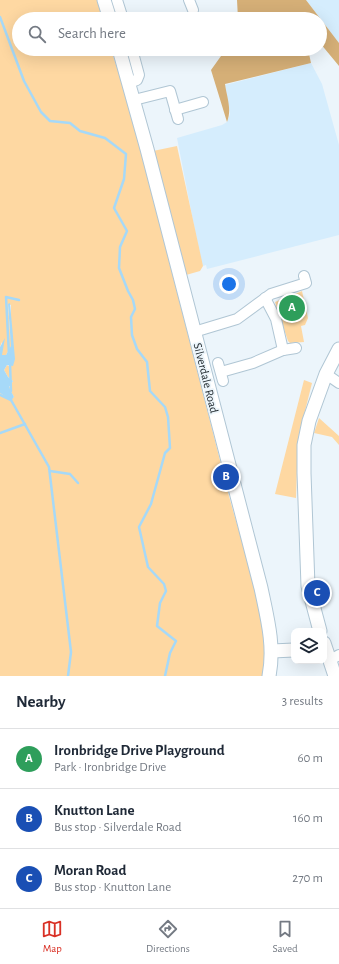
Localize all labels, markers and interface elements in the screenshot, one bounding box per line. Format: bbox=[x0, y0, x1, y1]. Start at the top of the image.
search box bbox=[12, 12, 327, 56]
icon: search bbox=[26, 23, 48, 45]
text: Search here bbox=[58, 26, 126, 41]
your location bbox=[219, 274, 239, 294]
pin: A bbox=[279, 293, 305, 323]
street label: Silverdale Road bbox=[191, 342, 221, 414]
pin: B bbox=[213, 462, 239, 492]
pin: C bbox=[304, 578, 330, 608]
map controls bbox=[291, 628, 327, 664]
button: layers bbox=[291, 628, 327, 664]
text: Nearby bbox=[16, 693, 66, 710]
text: 3 results bbox=[282, 695, 323, 708]
text: Ironbridge Drive Playground bbox=[54, 743, 225, 758]
text: A bbox=[25, 752, 33, 765]
text: 60 m bbox=[297, 752, 323, 765]
text: Park · Ironbridge Drive bbox=[54, 761, 166, 774]
text: Knutton Lane bbox=[54, 803, 135, 818]
text: B bbox=[25, 812, 33, 825]
text: 160 m bbox=[293, 812, 323, 825]
text: Bus stop · Silverdale Road bbox=[54, 821, 182, 834]
text: Moran Road bbox=[54, 863, 126, 878]
text: C bbox=[26, 872, 32, 885]
text: 270 m bbox=[292, 872, 323, 885]
text: Bus stop · Knutton Lane bbox=[54, 881, 171, 894]
tab: Map bbox=[41, 918, 63, 955]
tab: Directions bbox=[146, 918, 190, 955]
tab: Saved bbox=[272, 918, 298, 955]

